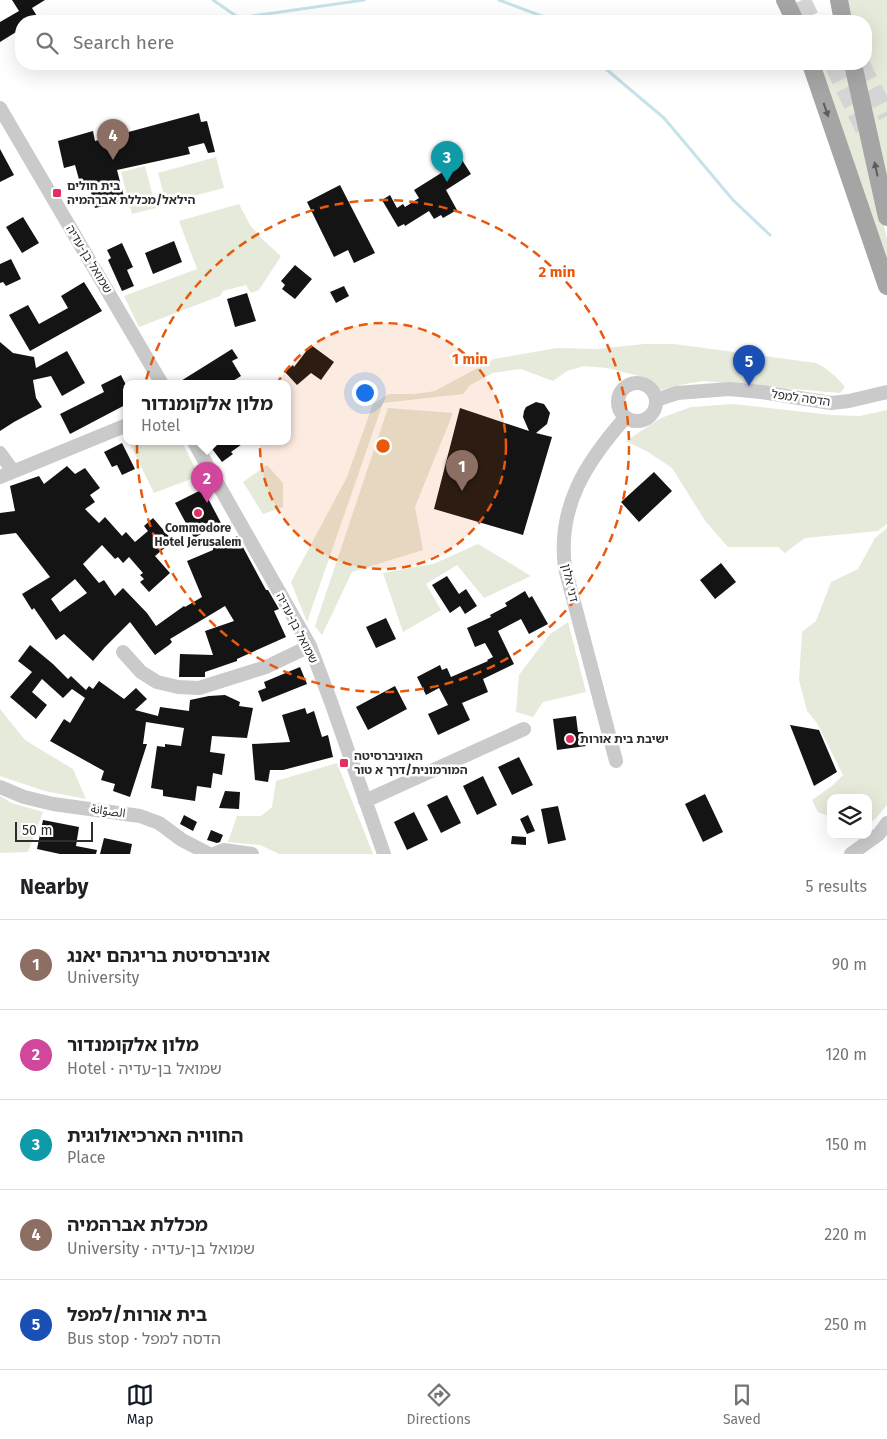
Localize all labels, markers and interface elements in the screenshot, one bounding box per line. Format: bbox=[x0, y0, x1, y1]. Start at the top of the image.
search box bbox=[15, 15, 872, 70]
icon: search bbox=[33, 29, 61, 57]
text: Search here bbox=[73, 31, 174, 54]
one-way arrow bbox=[823, 103, 831, 118]
pin: 4 bbox=[97, 119, 129, 160]
pin: 3 bbox=[431, 141, 463, 182]
one-way arrow bbox=[872, 162, 880, 177]
place label: בית חולים הילאל/מכללת אברהמיה bbox=[67, 179, 196, 207]
marker: בית חולים הילאל/מכללת אברהמיה bbox=[51, 187, 63, 199]
street label: שמואל בן-עדיה bbox=[63, 222, 115, 296]
text: 2 min bbox=[539, 263, 575, 281]
pin: 5 bbox=[733, 345, 765, 386]
text: 1 min bbox=[452, 350, 488, 368]
popup bbox=[123, 380, 291, 445]
your location bbox=[352, 380, 378, 406]
street label: הדסה למפל bbox=[771, 387, 831, 409]
text: מלון אלקומנדור bbox=[141, 392, 273, 415]
text: Hotel bbox=[141, 416, 180, 435]
centre of rings bbox=[374, 437, 392, 455]
pin: 1 bbox=[446, 450, 478, 491]
pin: 2 bbox=[191, 462, 223, 503]
marker: Commodore Hotel Jerusalem bbox=[192, 507, 204, 519]
place label: Commodore Hotel Jerusalem bbox=[155, 521, 241, 549]
street label: דני אלון bbox=[559, 562, 581, 604]
street label: שמואל בן-עדיה bbox=[273, 590, 321, 666]
place label: ישיבת בית אורות bbox=[580, 732, 669, 746]
marker: ישיבת בית אורות bbox=[564, 733, 576, 745]
place label: האוניברסיטה המורמונית/דרך א טור bbox=[354, 749, 468, 777]
marker: האוניברסיטה המורמונית/דרך א טור bbox=[338, 757, 350, 769]
map controls bbox=[827, 794, 872, 839]
button: layers bbox=[827, 794, 872, 839]
street label: الصوّانة bbox=[90, 802, 126, 820]
scale bar bbox=[15, 819, 92, 842]
text: 50 m bbox=[22, 822, 53, 839]
text: Nearby bbox=[20, 874, 88, 900]
text: 5 results bbox=[806, 877, 867, 896]
text: אוניברסיטת בריגהם יאנג bbox=[67, 944, 270, 967]
text: 1 bbox=[32, 955, 40, 974]
text: 90 m bbox=[832, 955, 867, 974]
text: University bbox=[67, 968, 140, 987]
text: מלון אלקומנדור bbox=[67, 1033, 199, 1056]
text: 2 bbox=[32, 1045, 40, 1064]
text: 120 m bbox=[825, 1045, 867, 1064]
text: Hotel · שמואל בן-עדיה bbox=[67, 1059, 222, 1078]
text: החוויה הארכיאולוגית bbox=[67, 1124, 243, 1147]
text: 3 bbox=[32, 1135, 40, 1154]
text: 150 m bbox=[825, 1135, 867, 1154]
text: Place bbox=[67, 1148, 106, 1167]
text: מכללת אברהמיה bbox=[67, 1213, 208, 1236]
text: 4 bbox=[31, 1225, 41, 1244]
text: 220 m bbox=[824, 1225, 867, 1244]
text: University · שמואל בן-עדיה bbox=[67, 1239, 255, 1258]
text: בית אורות/למפל bbox=[67, 1303, 207, 1326]
text: 5 bbox=[32, 1315, 40, 1334]
text: 250 m bbox=[824, 1315, 867, 1334]
text: Bus stop · הדסה למפל bbox=[67, 1329, 221, 1348]
tab: Map bbox=[126, 1381, 154, 1428]
tab: Directions bbox=[406, 1381, 471, 1428]
tab: Saved bbox=[723, 1381, 761, 1428]

